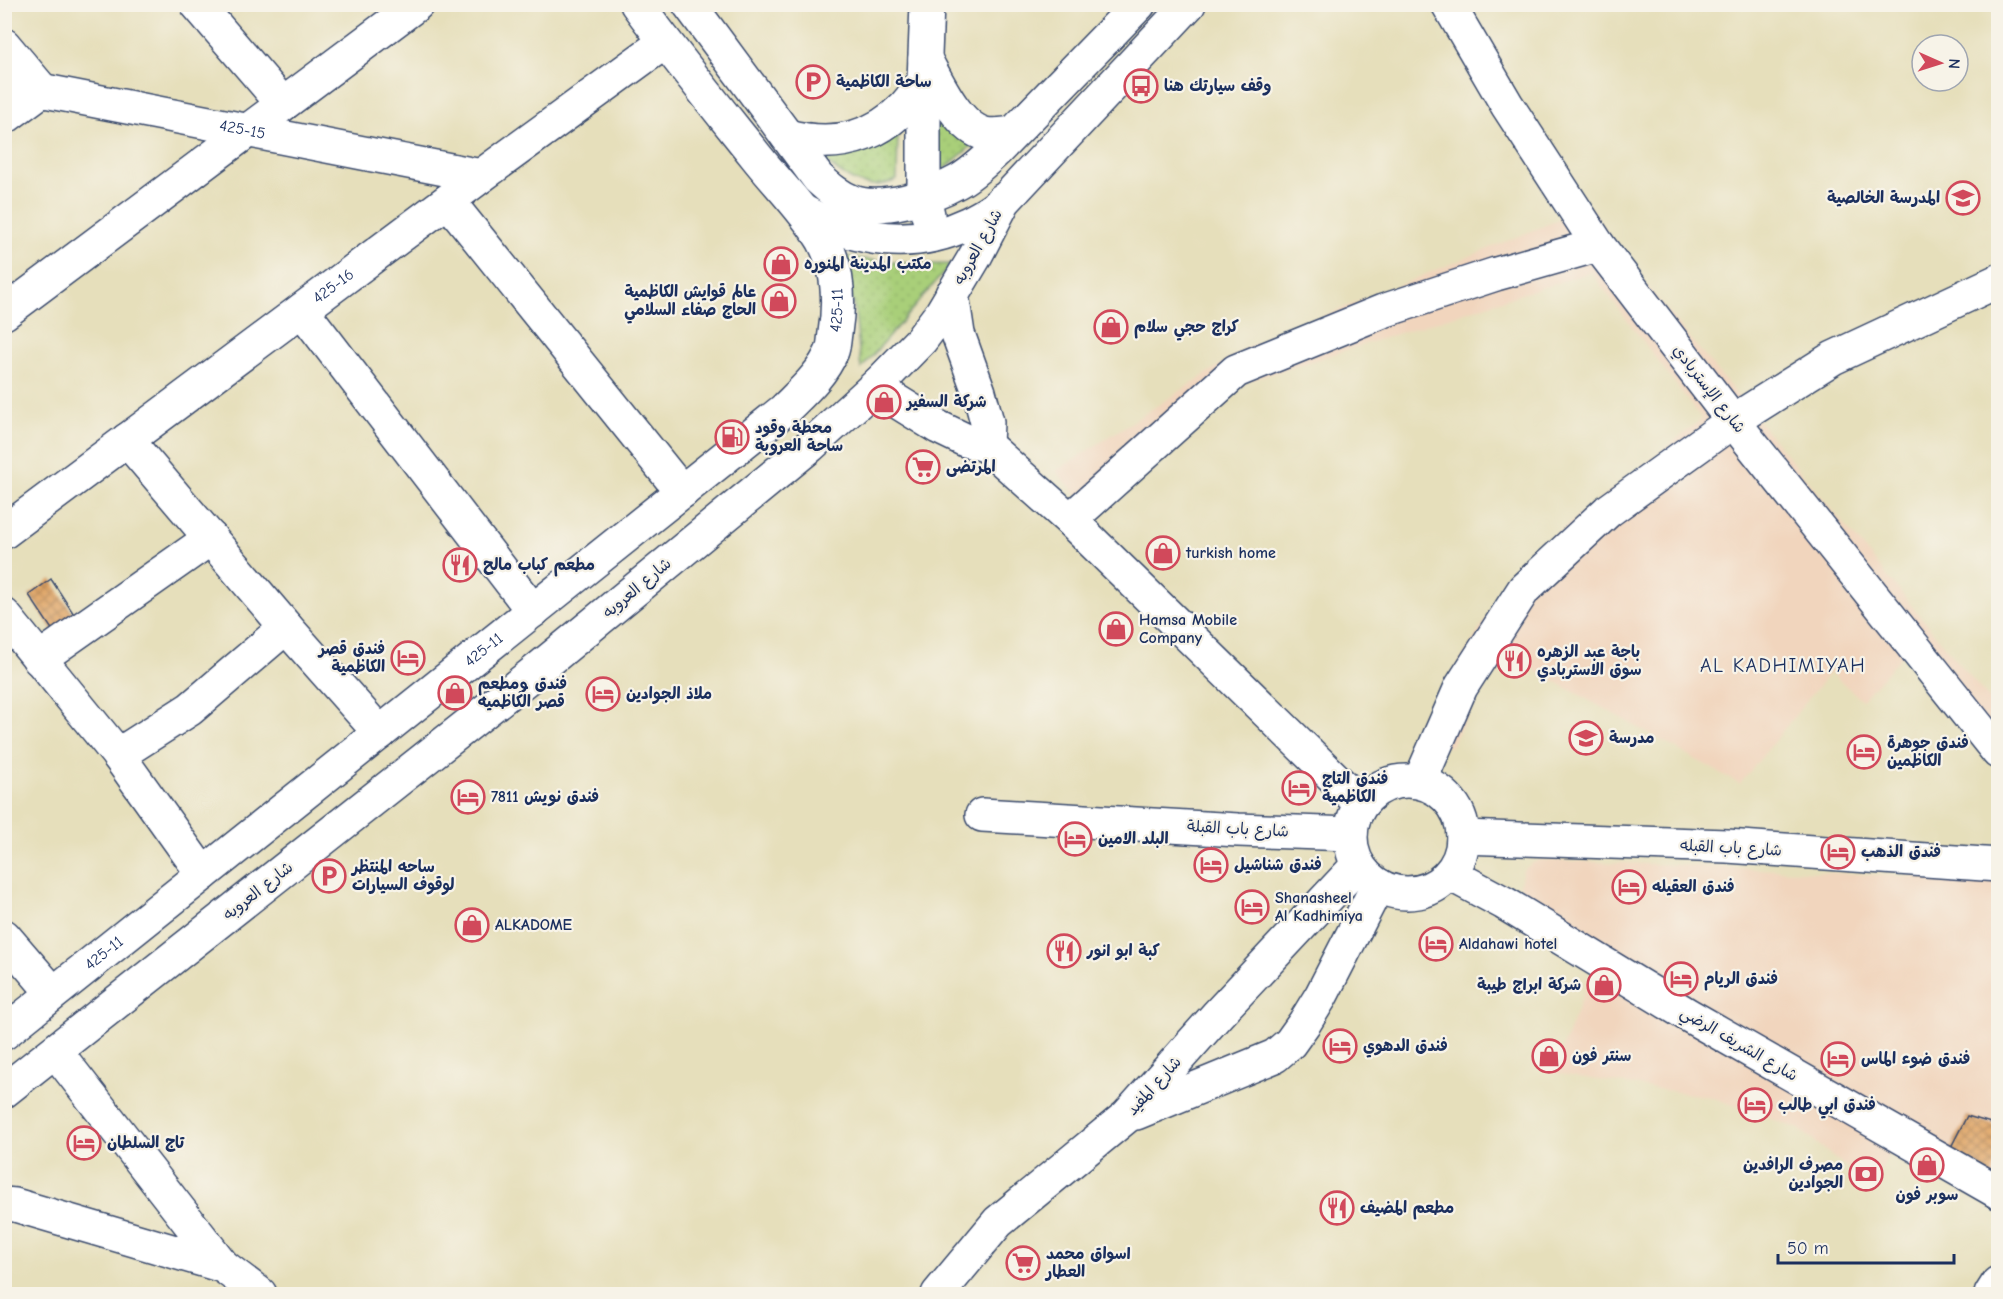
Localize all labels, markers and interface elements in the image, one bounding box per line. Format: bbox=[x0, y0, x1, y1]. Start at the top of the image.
north arrow bbox=[1910, 33, 1970, 93]
text: N bbox=[1945, 58, 1963, 69]
parking icon: ساحة الكاظمية bbox=[795, 64, 831, 100]
bus stop icon: وقف سيارتك هنا bbox=[1123, 68, 1159, 104]
place label: ساحة الكاظمية bbox=[836, 73, 932, 91]
place label: وقف سيارتك هنا bbox=[1164, 77, 1271, 96]
street label: 425-15 bbox=[218, 116, 267, 143]
school or university icon: المدرسة الخالصية bbox=[1945, 180, 1981, 216]
place label: المدرسة الخالصية bbox=[1827, 189, 1940, 207]
street label: شارع العروبه bbox=[950, 206, 1008, 289]
shop icon: مكتب المدينة المنوره bbox=[763, 246, 799, 282]
place label: مكتب المدينة المنوره bbox=[804, 255, 932, 274]
street label: 425-16 bbox=[309, 265, 357, 307]
place label: عالم قوايش الكاظمية الحاج صفاء السلامي bbox=[624, 283, 756, 324]
shop icon: عالم قوايش الكاظمية الحاج صفاء السلامي bbox=[761, 283, 797, 319]
street label: 425-11 bbox=[826, 288, 847, 333]
shop icon: كراج حجي سلام bbox=[1093, 309, 1129, 345]
place label: كراج حجي سلام bbox=[1134, 318, 1239, 341]
street label: شارع الإستربادي bbox=[1667, 341, 1749, 438]
shop icon: شركة السفير bbox=[866, 384, 902, 420]
place label: شركة السفير bbox=[905, 393, 987, 411]
fuel station icon: محطة وقود ساحة العروبة bbox=[714, 419, 750, 455]
place label: محطة وقود ساحة العروبة bbox=[755, 419, 843, 456]
supermarket icon: المرتضى bbox=[905, 449, 941, 485]
place label: المرتضى bbox=[946, 458, 996, 477]
shop icon: turkish home bbox=[1145, 535, 1181, 571]
place label: turkish home bbox=[1185, 544, 1276, 562]
restaurant icon: مطعم كباب مالح bbox=[442, 547, 478, 583]
street label: شارع العروبه bbox=[599, 554, 676, 623]
place label: مطعم كباب مالح bbox=[483, 556, 595, 577]
shop icon: Hamsa Mobile Company bbox=[1098, 611, 1134, 647]
place label: Hamsa Mobile Company bbox=[1139, 611, 1237, 647]
street label: 425-11 bbox=[461, 629, 507, 671]
place label: فندق قصر الكاظمية bbox=[317, 640, 385, 676]
hotel icon: فندق قصر الكاظمية bbox=[390, 640, 426, 676]
restaurant icon: باجة عبد الزهره سوق الاستربادي bbox=[1496, 643, 1532, 679]
place label: باجة عبد الزهره سوق الاستربادي bbox=[1537, 643, 1642, 682]
district label: AL KADHIMIYAH bbox=[1700, 654, 1866, 677]
shop icon: فندق ومطعم قصر الكاظميه bbox=[437, 675, 473, 711]
place label: فندق ومطعم قصر الكاظميه bbox=[478, 675, 567, 711]
hotel icon: ملاذ الجوادين bbox=[585, 676, 621, 712]
place label: ملاذ الجوادين bbox=[626, 685, 712, 704]
school or university icon: مدرسة bbox=[1568, 720, 1604, 756]
place label: مدرسة bbox=[1609, 729, 1655, 747]
hotel icon: فندق جوهرة الكاظمين bbox=[1846, 734, 1882, 770]
place label: فندق جوهرة الكاظمين bbox=[1887, 734, 1969, 770]
hotel icon: فندق التاج الكاظمية bbox=[1281, 770, 1317, 806]
place label: فندق التاج الكاظمية bbox=[1322, 770, 1388, 806]
hotel icon: فندق نويش 7811 bbox=[450, 779, 486, 815]
place label: فندق نويش 7811 bbox=[491, 788, 599, 807]
street label: شارع باب القبلة bbox=[1186, 817, 1289, 843]
hotel icon: البلد الامين bbox=[1057, 821, 1093, 857]
place label: البلد الامين bbox=[1098, 830, 1169, 848]
hotel icon: فندق الذهب bbox=[1820, 834, 1856, 870]
street label: شارع باب القبله bbox=[1679, 836, 1782, 862]
place label: فندق الذهب bbox=[1861, 843, 1941, 861]
hotel icon: فندق شناشيل bbox=[1193, 847, 1229, 883]
place label: فندق شناشيل bbox=[1234, 856, 1322, 874]
street label: شارع العروبه bbox=[220, 858, 298, 925]
parking icon: ساحه المنتظر لوقوف السيارات bbox=[311, 858, 347, 894]
place label: ساحه المنتظر لوقوف السيارات bbox=[350, 858, 455, 896]
hotel icon: فندق العقيله bbox=[1611, 869, 1647, 905]
place label: فندق العقيله bbox=[1652, 878, 1735, 896]
hotel icon: Shanasheel Al Kadhimiya bbox=[1234, 889, 1270, 925]
place label: Shanasheel Al Kadhimiya bbox=[1275, 889, 1363, 925]
shop icon: ALKADOME bbox=[454, 907, 490, 943]
place label: ALKADOME bbox=[495, 916, 573, 934]
hotel icon: Aldahawi hotel bbox=[1418, 926, 1454, 962]
street label: 425-11 bbox=[81, 932, 127, 974]
restaurant icon: كبة ابو انور bbox=[1046, 933, 1082, 969]
place label: Aldahawi hotel bbox=[1459, 935, 1557, 953]
place label: كبة ابو انور bbox=[1086, 942, 1160, 961]
hotel icon: فندق الريام bbox=[1663, 961, 1699, 997]
shop icon: شركة ابراج طيبة bbox=[1586, 967, 1622, 1003]
place label: فندق الريام bbox=[1704, 970, 1778, 991]
place label: شركة ابراج طيبة bbox=[1477, 976, 1581, 994]
street label: شارع الشريف الرضي bbox=[1675, 1003, 1801, 1089]
hotel icon: فندق الدهوي bbox=[1322, 1028, 1358, 1064]
place label: فندق الدهوي bbox=[1363, 1037, 1448, 1058]
shop icon: سنتر فون bbox=[1531, 1038, 1567, 1074]
hotel icon: فندق ضوء الماس bbox=[1820, 1041, 1856, 1077]
place label: سنتر فون bbox=[1572, 1047, 1631, 1066]
place label: فندق ضوء الماس bbox=[1861, 1050, 1970, 1069]
street label: شارع المفيد bbox=[1123, 1053, 1186, 1120]
hotel icon: فندق ابي طالب bbox=[1737, 1087, 1773, 1123]
place label: فندق ابي طالب bbox=[1778, 1096, 1876, 1119]
hotel icon: تاج السلطان bbox=[66, 1125, 102, 1161]
place label: تاج السلطان bbox=[107, 1134, 186, 1152]
shop icon: سوبر فون bbox=[1909, 1147, 1945, 1183]
place label: مصرف الرافدين الجوادين bbox=[1743, 1156, 1843, 1193]
bank icon: مصرف الرافدين الجوادين bbox=[1848, 1156, 1884, 1192]
place label: سوبر فون bbox=[1896, 1186, 1958, 1205]
restaurant icon: مطعم المضيف bbox=[1319, 1190, 1355, 1226]
place label: مطعم المضيف bbox=[1360, 1199, 1454, 1220]
scale bar bbox=[1778, 1227, 1954, 1265]
text: 50 m bbox=[1787, 1238, 1829, 1259]
supermarket icon: اسواق محمد العطار bbox=[1005, 1245, 1041, 1281]
place label: اسواق محمد العطار bbox=[1044, 1245, 1131, 1281]

